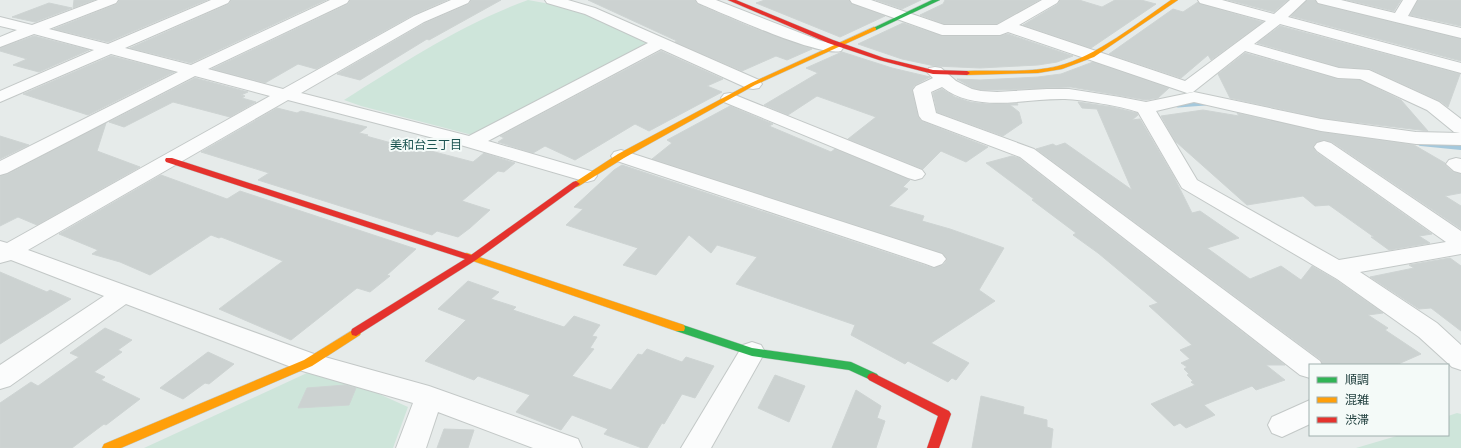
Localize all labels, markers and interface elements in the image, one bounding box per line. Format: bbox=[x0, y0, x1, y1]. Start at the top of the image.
district label: 美和台三丁目 bbox=[390, 137, 462, 153]
legend bbox=[1309, 364, 1449, 436]
text: 順調 bbox=[1345, 372, 1369, 388]
text: 混雑 bbox=[1345, 392, 1369, 408]
text: 渋滞 bbox=[1345, 412, 1369, 428]

